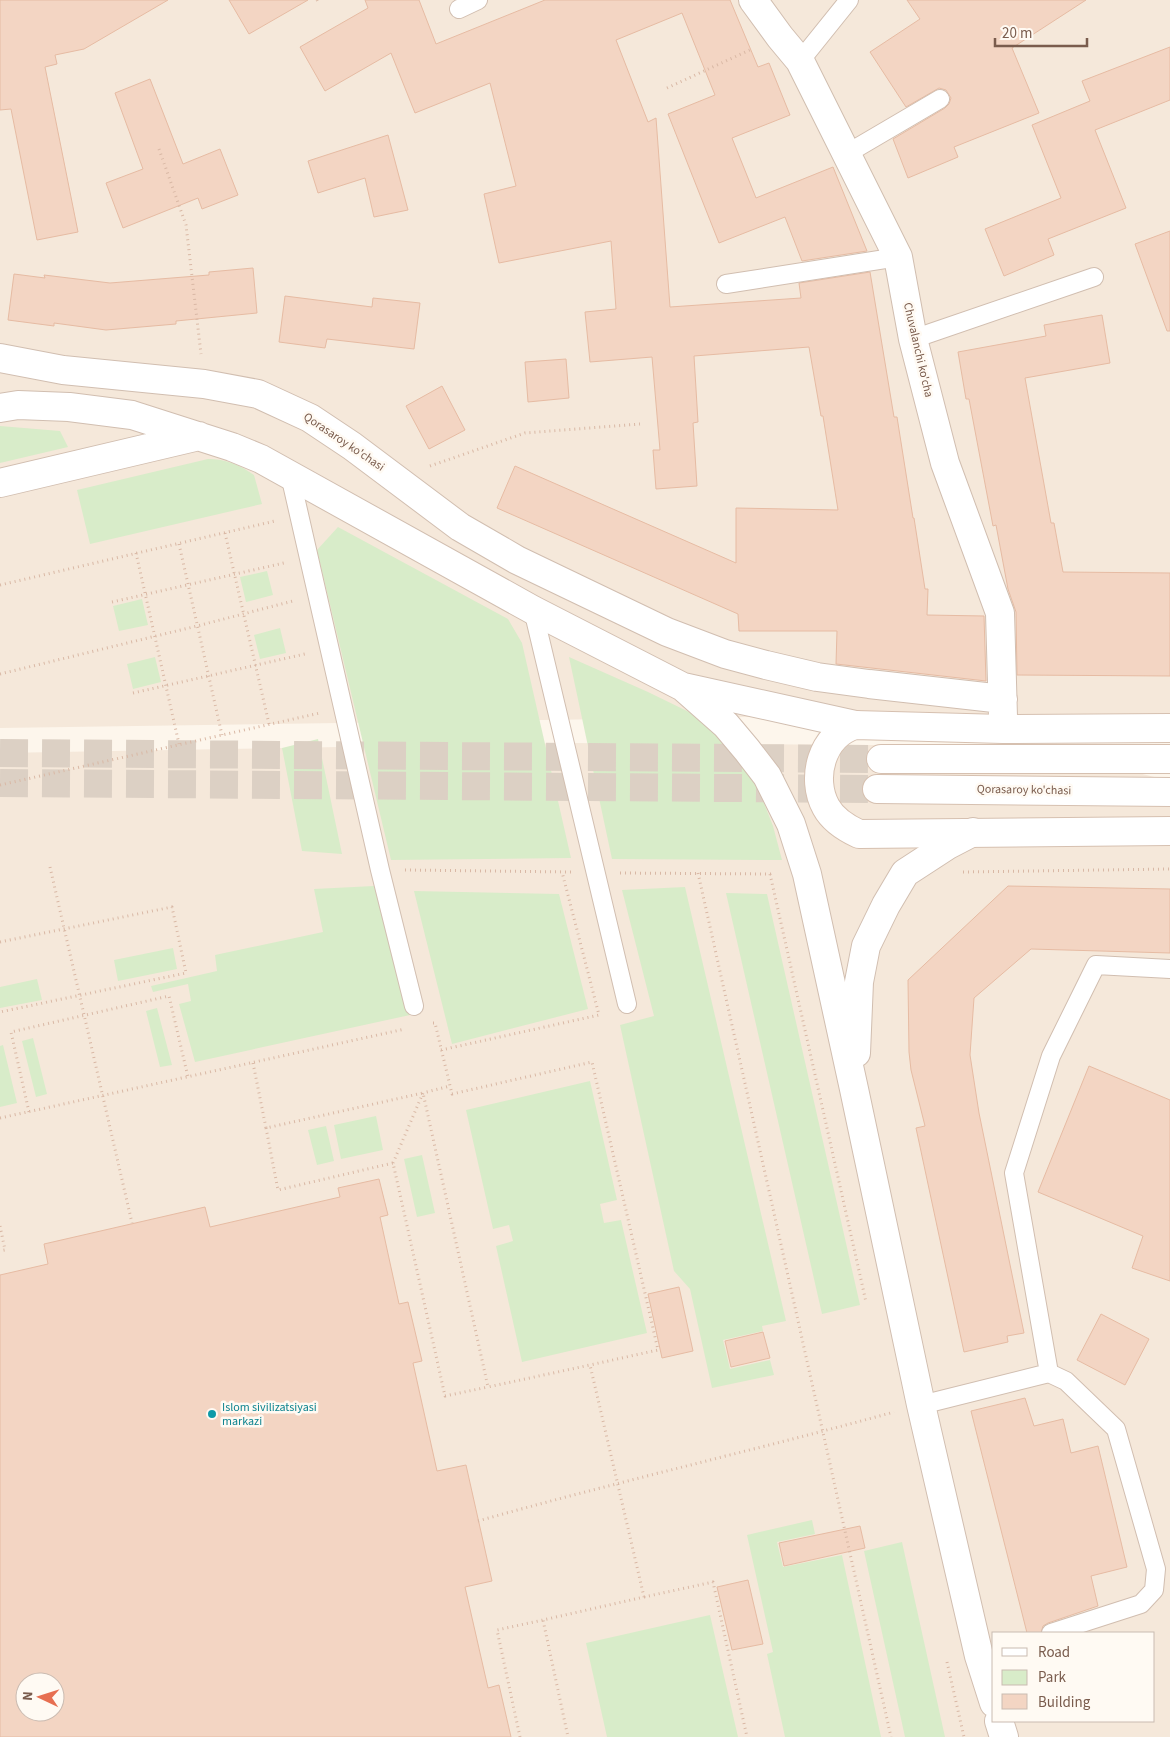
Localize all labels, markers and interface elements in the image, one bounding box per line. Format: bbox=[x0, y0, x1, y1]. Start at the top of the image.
scale bar bbox=[995, 15, 1088, 47]
text: 20 m bbox=[1002, 23, 1032, 44]
street label: Chuvalanchi ko'cha bbox=[899, 301, 937, 399]
street label: Qorasaroy ko'chasi bbox=[300, 409, 388, 476]
street label: Qorasaroy ko'chasi bbox=[977, 781, 1071, 799]
place label: Islom sivilizatsiyasi markazi bbox=[222, 1399, 317, 1430]
marker: Islom sivilizatsiyasi markazi bbox=[206, 1408, 218, 1420]
legend bbox=[992, 1632, 1155, 1722]
text: Road bbox=[1038, 1642, 1070, 1663]
text: Park bbox=[1038, 1667, 1067, 1688]
north arrow bbox=[15, 1672, 65, 1722]
text: N bbox=[18, 1691, 38, 1702]
text: Building bbox=[1038, 1692, 1091, 1713]

